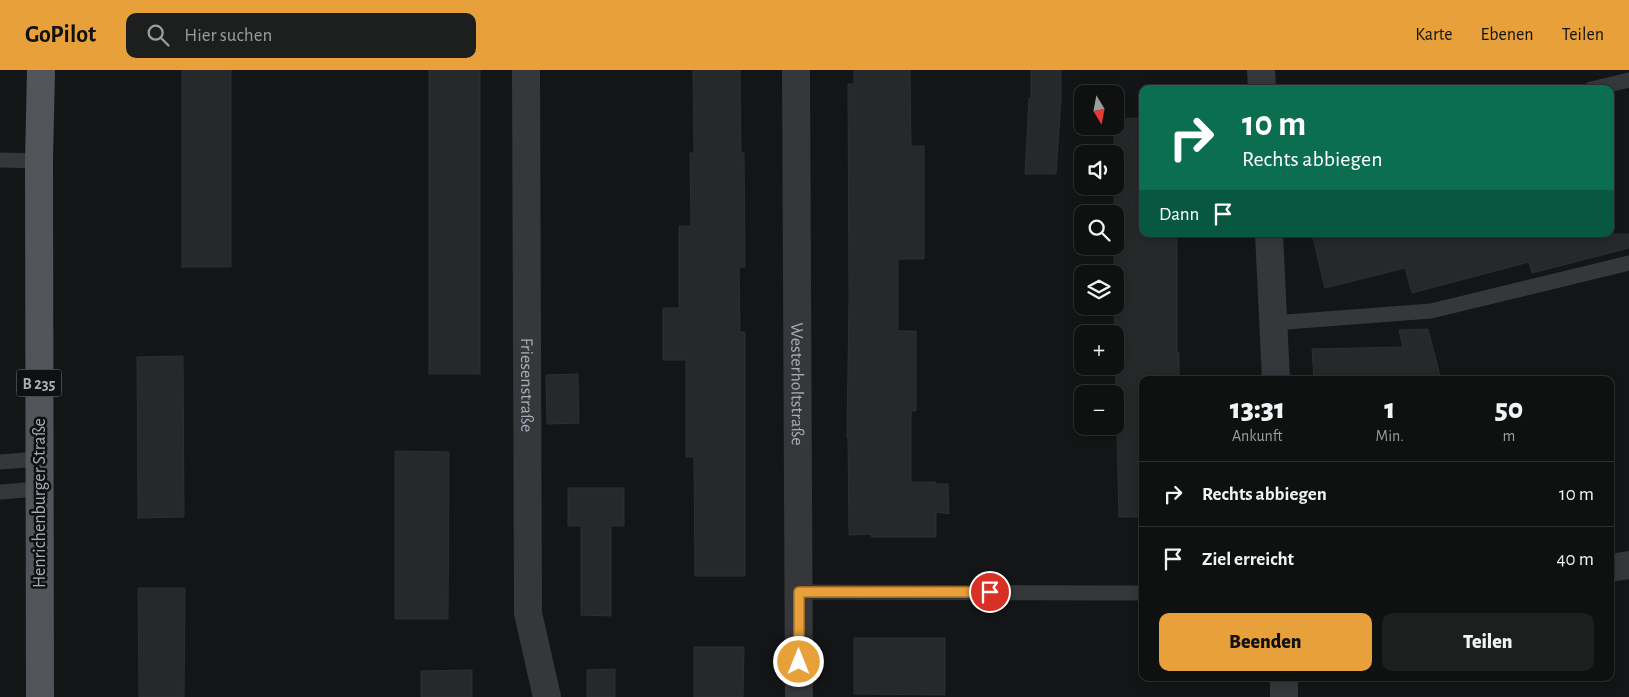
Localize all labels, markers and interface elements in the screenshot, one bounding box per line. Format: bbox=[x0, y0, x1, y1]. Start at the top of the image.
search box bbox=[126, 13, 476, 58]
icon: search bbox=[144, 21, 172, 49]
text: GoPilot bbox=[25, 23, 96, 47]
text: Hier suchen bbox=[184, 26, 272, 45]
text: Karte bbox=[1415, 26, 1453, 44]
text: Ebenen bbox=[1481, 26, 1534, 44]
text: Teilen bbox=[1562, 26, 1604, 44]
north arrow bbox=[1074, 85, 1124, 135]
map controls bbox=[1074, 85, 1124, 435]
icon: right bbox=[1159, 105, 1224, 170]
text: 10 m bbox=[1242, 107, 1306, 142]
button: sound bbox=[1074, 145, 1124, 195]
text: Rechts abbiegen bbox=[1242, 148, 1383, 170]
icon: arrive bbox=[1209, 200, 1237, 228]
button: search bbox=[1074, 205, 1124, 255]
text: Dann bbox=[1159, 205, 1199, 224]
button: layers bbox=[1074, 265, 1124, 315]
street label: Westerholtstraße bbox=[787, 322, 806, 446]
button: + bbox=[1074, 325, 1124, 375]
street label: Friesenstraße bbox=[517, 338, 535, 432]
road number: B 235 bbox=[16, 370, 62, 396]
button: − bbox=[1074, 385, 1124, 435]
text: 13:31 bbox=[1230, 394, 1285, 424]
text: 1 bbox=[1384, 394, 1395, 424]
text: 50 bbox=[1495, 394, 1523, 424]
street label: Henrichenburger Straße bbox=[31, 418, 49, 588]
text: Ankunft bbox=[1232, 428, 1283, 444]
text: Min. bbox=[1376, 428, 1404, 444]
text: m bbox=[1503, 428, 1515, 444]
icon: right bbox=[1159, 480, 1187, 508]
text: Rechts abbiegen bbox=[1202, 485, 1327, 504]
text: 10 m bbox=[1559, 485, 1594, 504]
icon: arrive bbox=[1159, 545, 1187, 573]
text: Ziel erreicht bbox=[1202, 550, 1294, 569]
text: 40 m bbox=[1556, 550, 1594, 569]
pin bbox=[969, 571, 1011, 613]
icon: arrive bbox=[976, 578, 1004, 606]
button: Beenden bbox=[1159, 613, 1372, 671]
button: Teilen bbox=[1382, 613, 1594, 671]
position arrow bbox=[772, 635, 824, 687]

